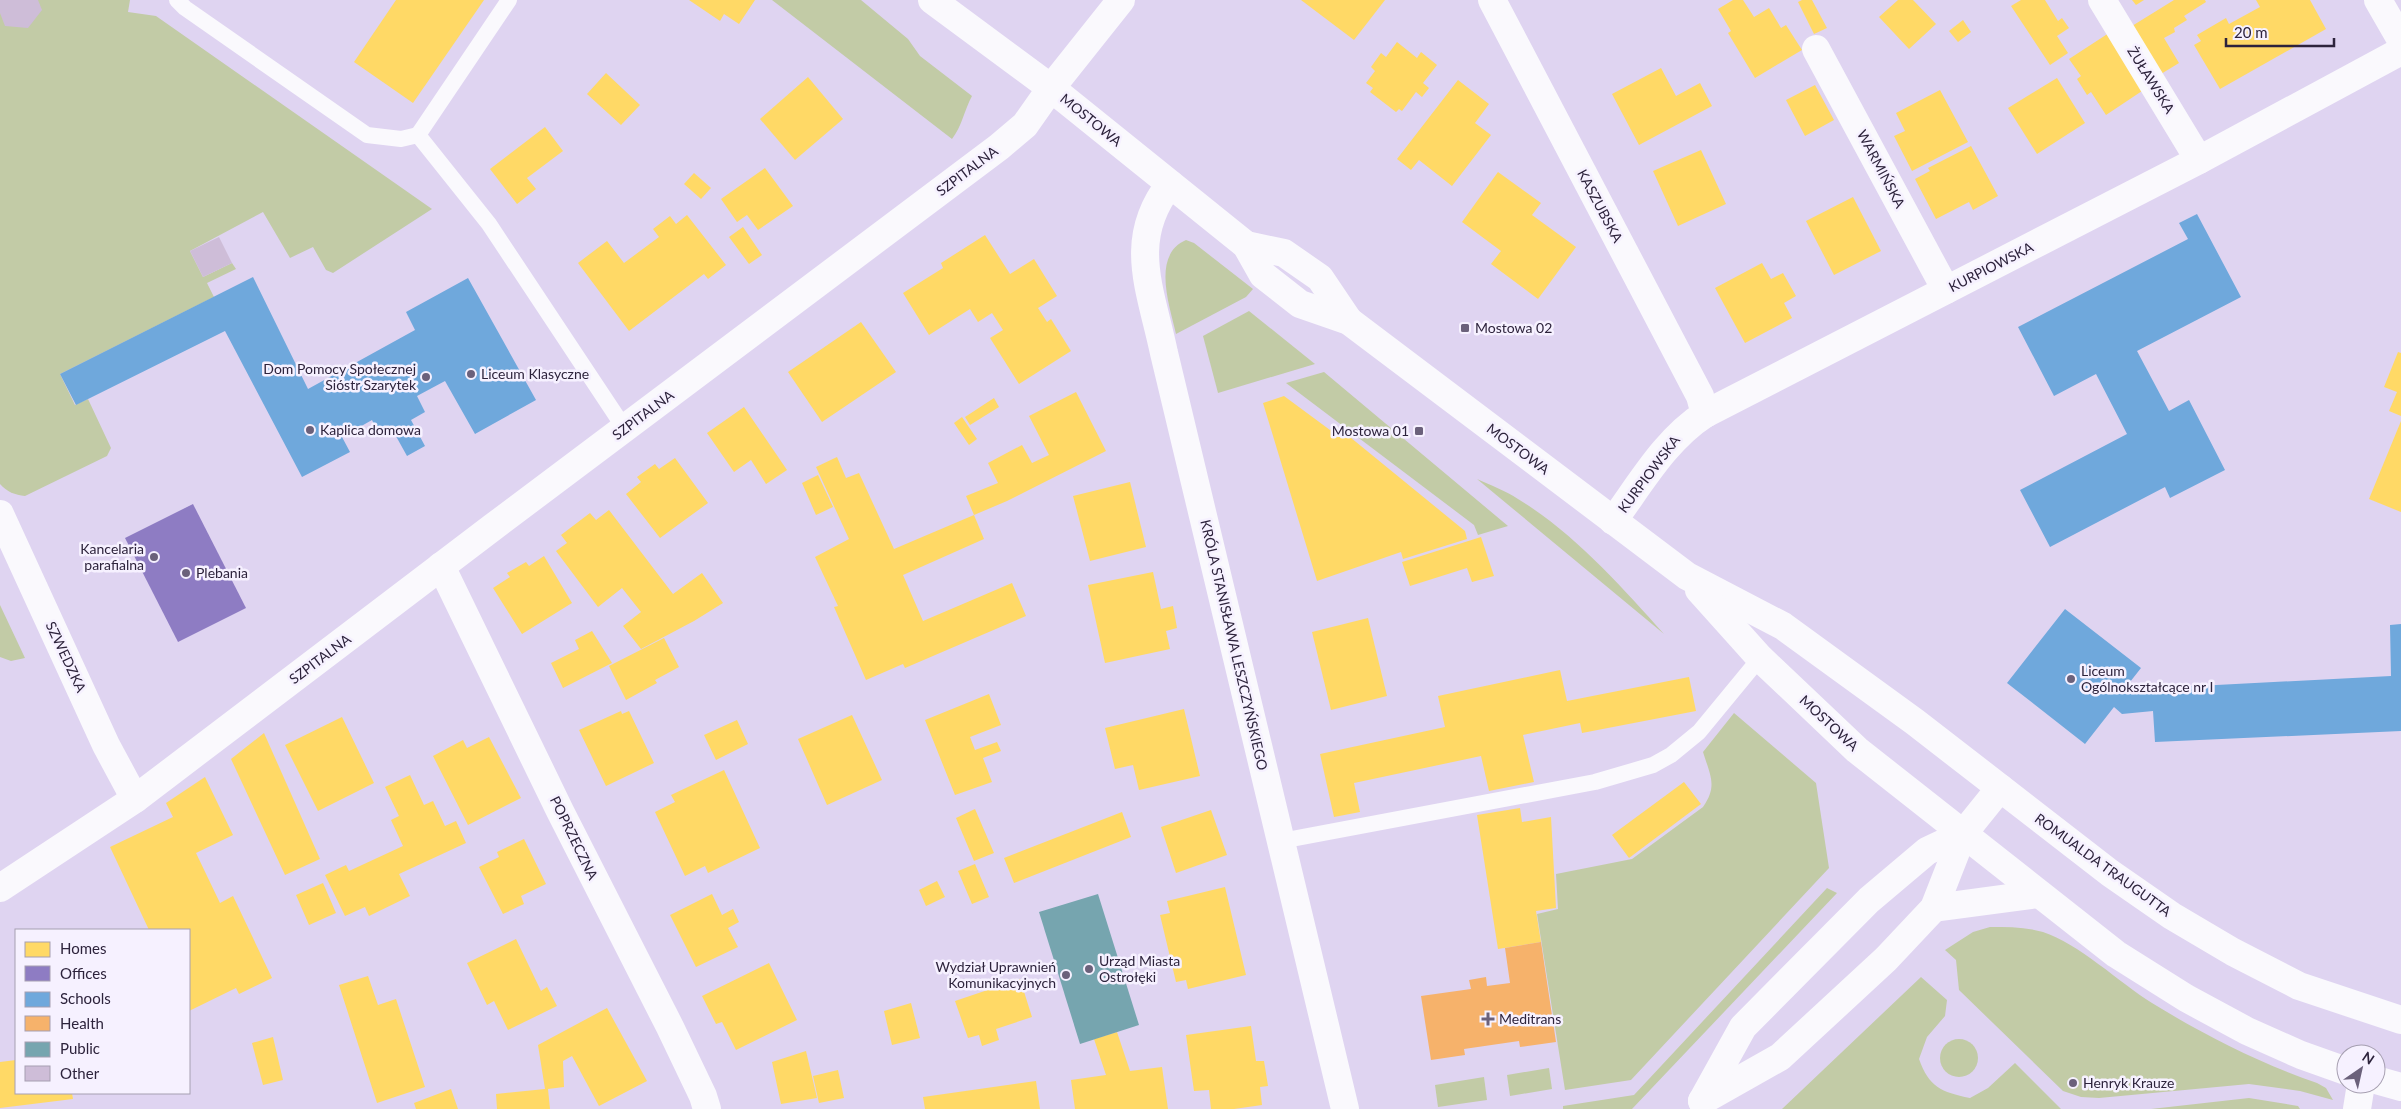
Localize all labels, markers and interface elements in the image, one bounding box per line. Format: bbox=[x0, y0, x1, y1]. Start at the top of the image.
scale bar bbox=[2226, 15, 2334, 47]
text: 20 m bbox=[2234, 23, 2268, 41]
street label: ŻUŁAWSKA bbox=[2124, 43, 2179, 117]
street label: MOSTOWA bbox=[1057, 90, 1126, 150]
street label: WARMIŃSKA bbox=[1854, 127, 1909, 211]
street label: SZPITALNA bbox=[933, 142, 1001, 199]
street label: KASZUBSKA bbox=[1574, 166, 1627, 246]
street label: KURPIOWSKA bbox=[1946, 238, 2036, 295]
place label: Mostowa 02 bbox=[1475, 319, 1552, 336]
marker: Mostowa 02 bbox=[1459, 322, 1471, 334]
place label: Dom Pomocy Społecznej Sióstr Szarytek bbox=[263, 360, 417, 393]
place label: Liceum Klasyczne bbox=[481, 365, 589, 382]
marker: Liceum Klasyczne bbox=[465, 368, 477, 380]
marker: Dom Pomocy Społecznej Sióstr Szarytek bbox=[420, 371, 432, 383]
street label: SZPITALNA bbox=[609, 386, 677, 443]
street label: MOSTOWA bbox=[1484, 420, 1553, 478]
place label: Kaplica domowa bbox=[320, 421, 421, 438]
place label: Mostowa 01 bbox=[1332, 422, 1409, 439]
marker: Kaplica domowa bbox=[304, 424, 316, 436]
marker: Mostowa 01 bbox=[1413, 425, 1425, 437]
street label: KURPIOWSKA bbox=[1614, 431, 1684, 516]
street label: KRÓLA STANISŁAWA LESZCZYŃSKIEGO bbox=[1197, 518, 1272, 772]
place label: Kancelaria parafialna bbox=[80, 540, 144, 573]
marker: Kancelaria parafialna bbox=[148, 551, 160, 563]
place label: Plebania bbox=[196, 564, 248, 581]
marker: Plebania bbox=[180, 567, 192, 579]
street label: SZWEDZKA bbox=[43, 619, 90, 695]
street label: SZPITALNA bbox=[286, 630, 354, 687]
place label: Liceum Ogólnokształcące nr I bbox=[2081, 662, 2213, 695]
marker: Liceum Ogólnokształcące nr I bbox=[2065, 673, 2077, 685]
street label: MOSTOWA bbox=[1796, 691, 1863, 754]
street label: POPRZECZNA bbox=[547, 793, 602, 883]
street label: ROMUALDA TRAUGUTTA bbox=[2032, 809, 2175, 920]
legend bbox=[15, 929, 190, 1094]
text: Homes bbox=[60, 939, 106, 957]
place label: Urząd Miasta Ostrołęki bbox=[1099, 952, 1180, 985]
place label: Wydział Uprawnień Komunikacyjnych bbox=[936, 958, 1056, 991]
marker: Urząd Miasta Ostrołęki bbox=[1083, 963, 1095, 975]
text: Offices bbox=[60, 964, 107, 982]
marker: Wydział Uprawnień Komunikacyjnych bbox=[1060, 969, 1072, 981]
text: Schools bbox=[60, 989, 111, 1007]
place label: Meditrans bbox=[1499, 1010, 1561, 1027]
marker: Meditrans bbox=[1481, 1012, 1495, 1026]
text: Health bbox=[60, 1014, 104, 1032]
text: Public bbox=[60, 1039, 100, 1057]
north arrow bbox=[2336, 1044, 2386, 1094]
text: N bbox=[2359, 1048, 2378, 1068]
text: Other bbox=[60, 1064, 100, 1082]
place label: Henryk Krauze bbox=[2083, 1074, 2174, 1091]
marker: Henryk Krauze bbox=[2067, 1077, 2079, 1089]

